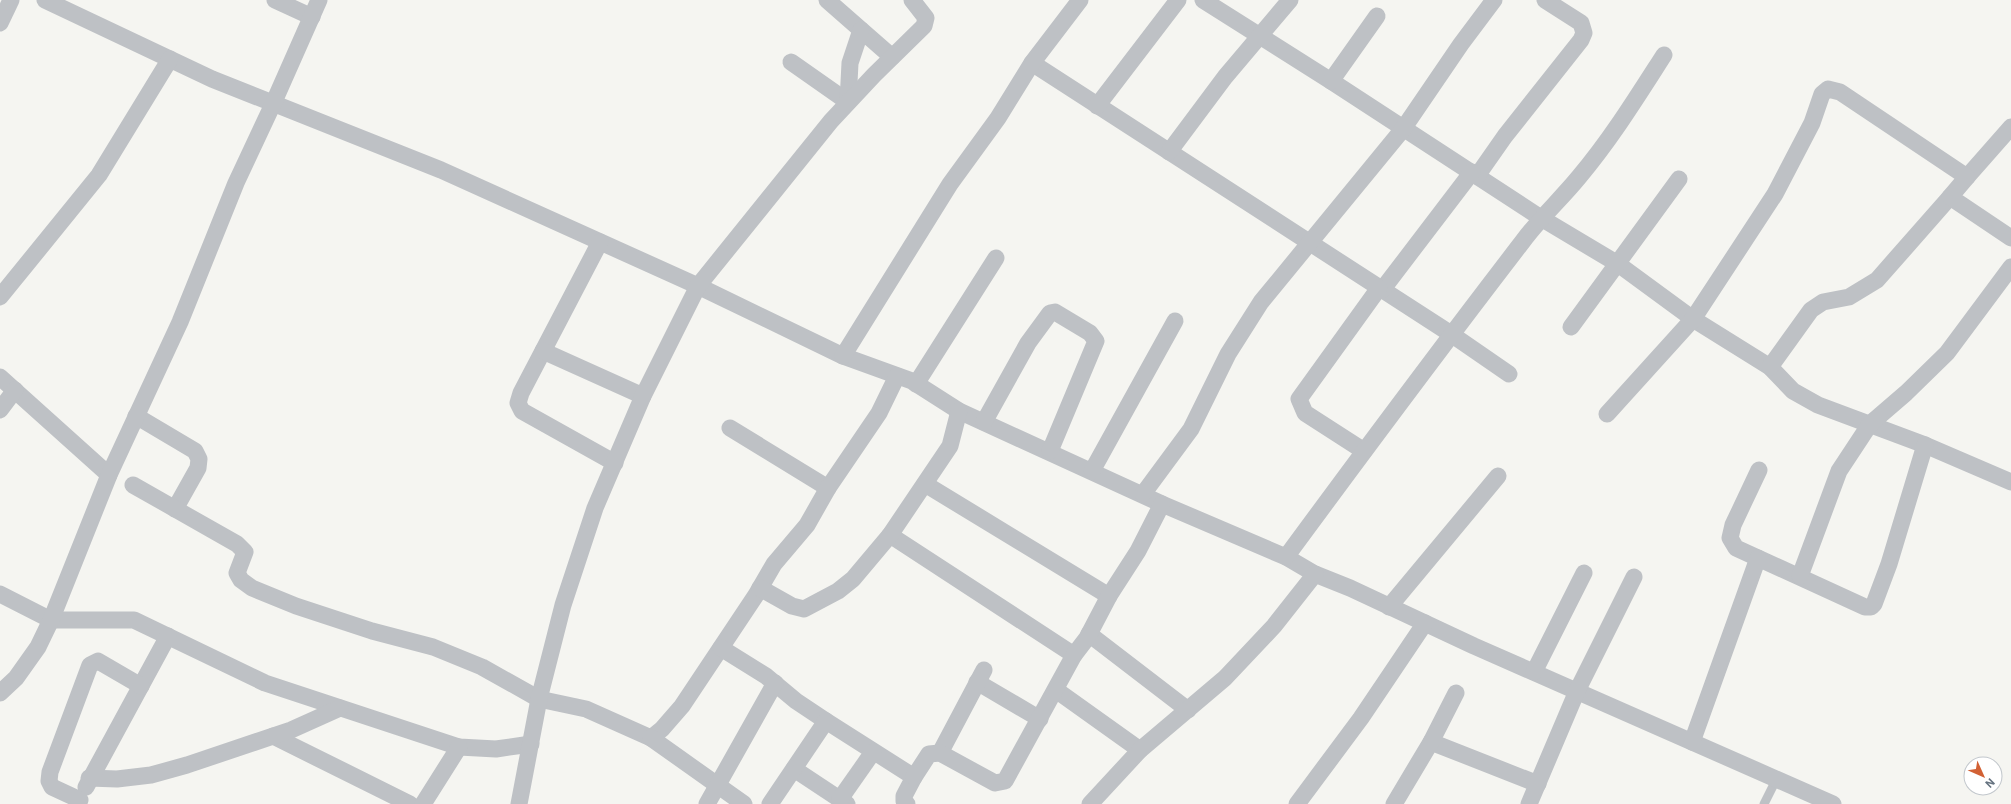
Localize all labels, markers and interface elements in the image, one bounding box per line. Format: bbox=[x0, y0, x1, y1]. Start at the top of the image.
north arrow bbox=[1963, 756, 2003, 796]
text: N bbox=[1982, 775, 1997, 790]

